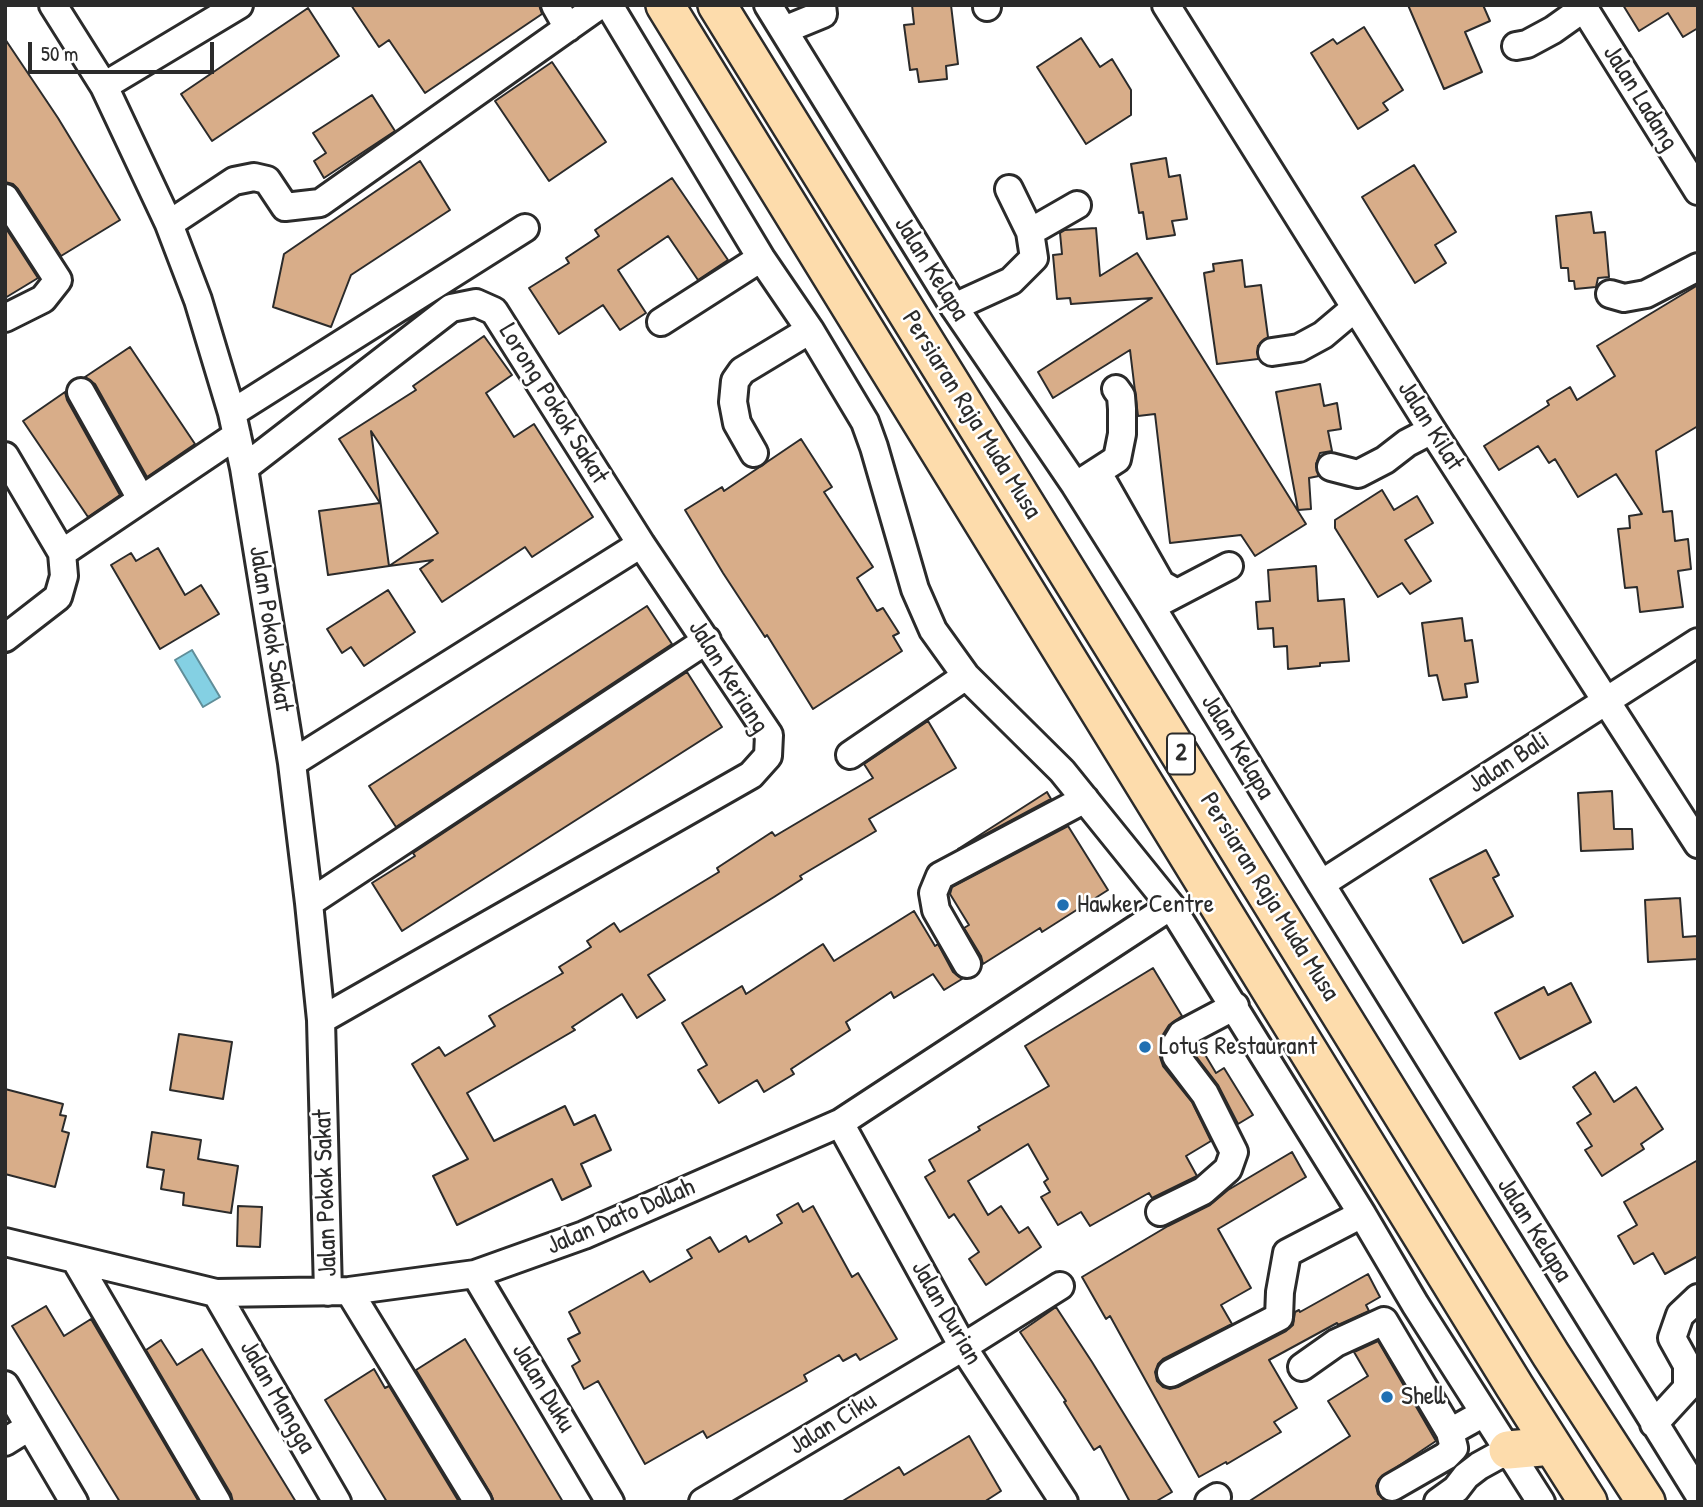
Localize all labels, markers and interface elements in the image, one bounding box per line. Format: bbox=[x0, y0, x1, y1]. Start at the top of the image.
scale bar bbox=[32, 28, 217, 72]
text: 50 m bbox=[41, 39, 78, 68]
street label: Jalan Ladang bbox=[1595, 40, 1685, 156]
street label: Jalan Kelapa bbox=[887, 211, 975, 327]
street label: Persiaran Raja Muda Musa bbox=[894, 305, 1048, 525]
street label: Lorong Pokok Sakat bbox=[491, 318, 615, 490]
street label: Jalan Kilat bbox=[1390, 375, 1470, 477]
street label: Jalan Pokok Sakat bbox=[241, 544, 299, 714]
street label: Jalan Keriang bbox=[681, 614, 775, 740]
street label: Jalan Kelapa bbox=[1193, 689, 1281, 805]
street label: Jalan Bali bbox=[1462, 725, 1556, 801]
road number: 2 bbox=[1167, 734, 1195, 774]
street label: Persiaran Raja Muda Musa bbox=[1192, 787, 1346, 1007]
place label: Hawker Centre bbox=[1077, 889, 1214, 921]
marker: Hawker Centre bbox=[1055, 897, 1071, 913]
place label: Lotus Restaurant bbox=[1159, 1031, 1317, 1063]
marker: Lotus Restaurant bbox=[1137, 1039, 1153, 1055]
street label: Jalan Pokok Sakat bbox=[307, 1109, 345, 1277]
street label: Jalan Dato Dollah bbox=[542, 1172, 700, 1262]
street label: Jalan Kelapa bbox=[1490, 1172, 1578, 1288]
street label: Jalan Durian bbox=[904, 1255, 988, 1371]
street label: Jalan Mangga bbox=[232, 1335, 322, 1459]
street label: Jalan Duku bbox=[504, 1338, 582, 1438]
place label: Shell bbox=[1401, 1381, 1445, 1413]
street label: Jalan Ciku bbox=[784, 1386, 882, 1462]
marker: Shell bbox=[1379, 1389, 1395, 1405]

